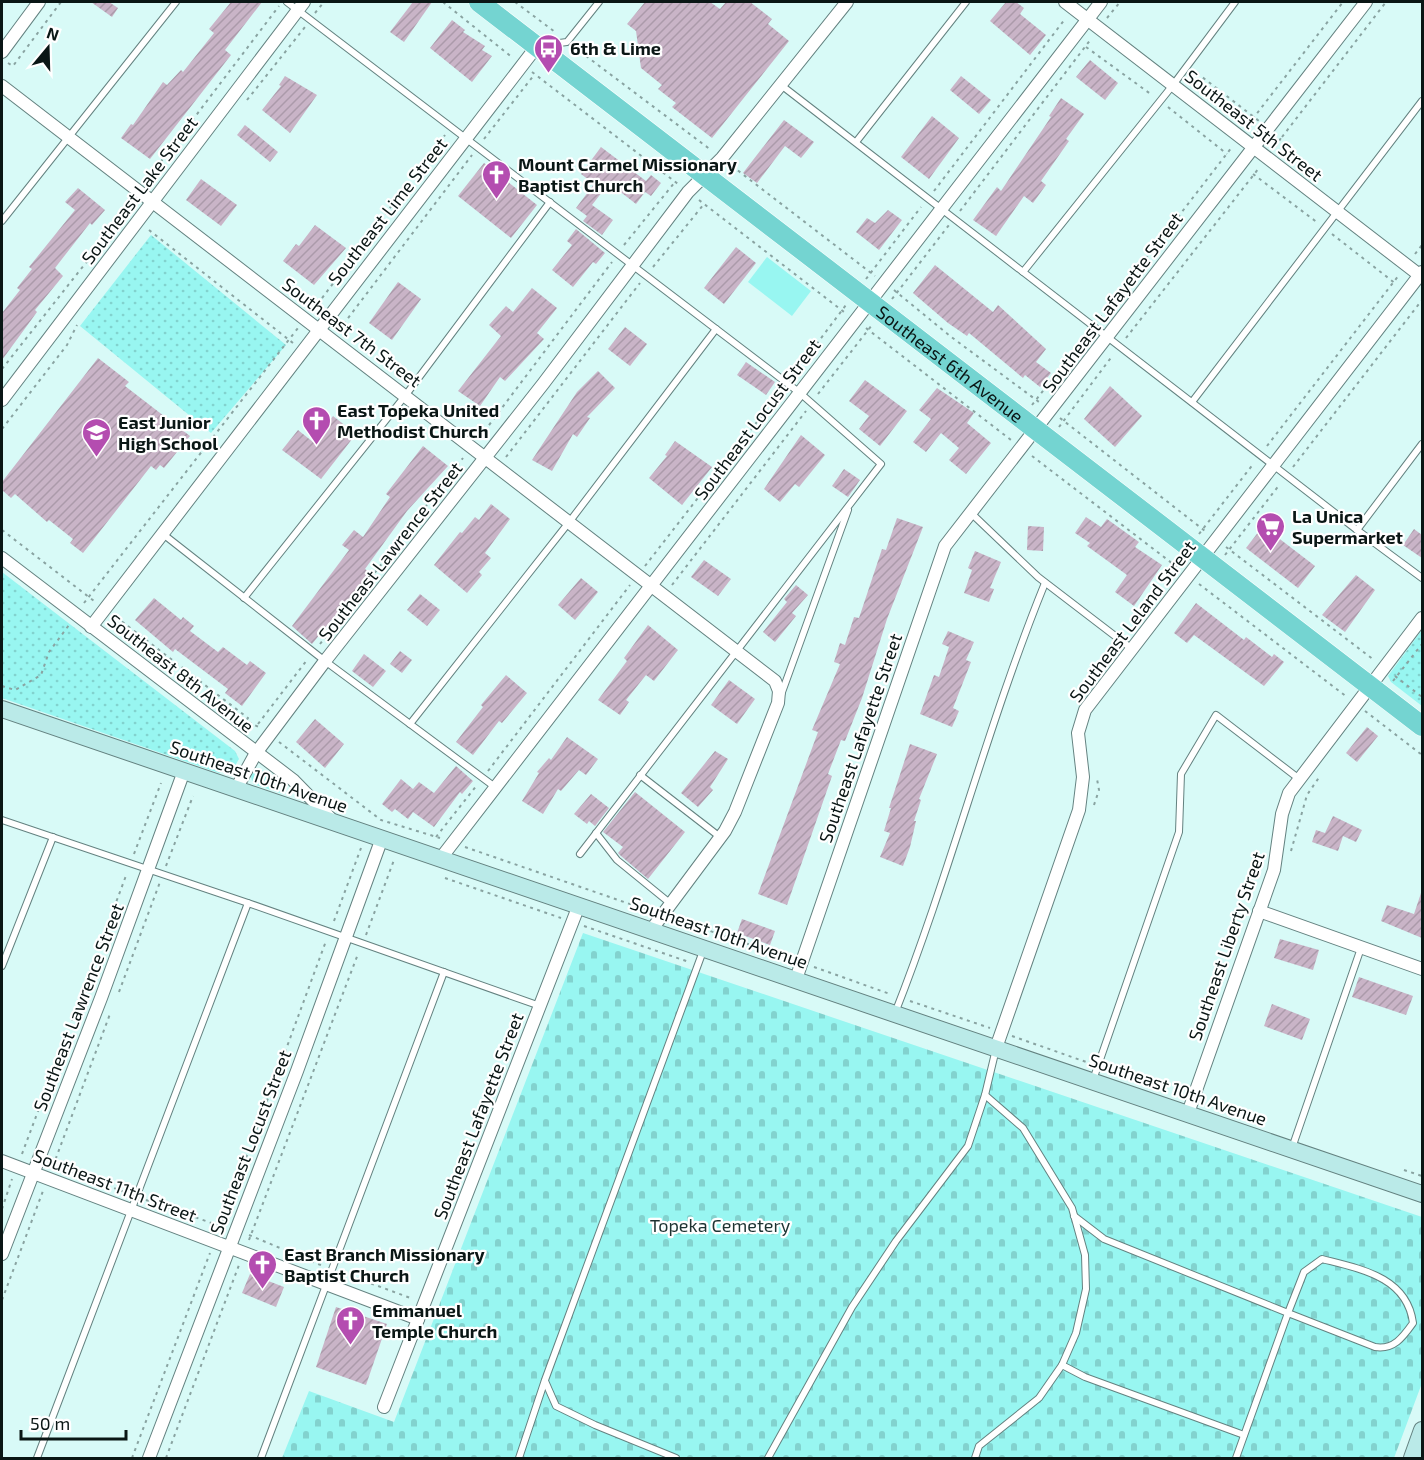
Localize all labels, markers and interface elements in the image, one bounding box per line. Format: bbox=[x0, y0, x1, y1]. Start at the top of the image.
north arrow bbox=[18, 18, 78, 78]
text: N bbox=[44, 22, 62, 44]
bus stop icon: 6th & Lime bbox=[533, 32, 565, 74]
place label: 6th & Lime bbox=[570, 37, 661, 59]
street label: Southeast 5th Street bbox=[1181, 64, 1327, 186]
street label: Southeast Lake Street bbox=[76, 112, 202, 268]
street label: Southeast Lime Street bbox=[323, 133, 451, 289]
place label: Mount Carmel Missionary Baptist Church bbox=[518, 153, 738, 196]
church icon: Mount Carmel Missionary Baptist Church bbox=[481, 158, 513, 200]
street label: Southeast Lafayette Street bbox=[1037, 207, 1187, 396]
street label: Southeast 7th Street bbox=[278, 273, 426, 391]
street label: Southeast 6th Avenue bbox=[872, 300, 1028, 427]
street label: Southeast Locust Street bbox=[689, 334, 825, 504]
place label: East Topeka United Methodist Church bbox=[337, 399, 499, 442]
church icon: East Topeka United Methodist Church bbox=[300, 404, 332, 446]
place label: East Junior High School bbox=[118, 411, 218, 454]
school or university icon: East Junior High School bbox=[81, 416, 113, 458]
street label: Southeast Lawrence Street bbox=[313, 457, 467, 645]
place label: La Unica Supermarket bbox=[1292, 505, 1404, 548]
supermarket icon: La Unica Supermarket bbox=[1255, 510, 1287, 552]
street label: Southeast Leland Street bbox=[1064, 536, 1200, 706]
street label: Southeast 8th Avenue bbox=[103, 609, 259, 737]
street label: Southeast Lafayette Street bbox=[814, 630, 906, 846]
street label: Southeast 10th Avenue bbox=[167, 735, 351, 817]
street label: Southeast Liberty Street bbox=[1183, 849, 1269, 1043]
street label: Southeast 10th Avenue bbox=[627, 891, 811, 973]
street label: Southeast Lawrence Street bbox=[28, 900, 128, 1114]
street label: Southeast Lafayette Street bbox=[428, 1009, 528, 1223]
street label: Southeast Locust Street bbox=[205, 1046, 295, 1237]
street label: Southeast 10th Avenue bbox=[1086, 1048, 1270, 1130]
street label: Southeast 11th Street bbox=[30, 1144, 200, 1226]
park label: Topeka Cemetery bbox=[650, 1214, 791, 1236]
place label: East Branch Missionary Baptist Church bbox=[284, 1243, 485, 1286]
church icon: East Branch Missionary Baptist Church bbox=[247, 1248, 279, 1290]
place label: Emmanuel Temple Church bbox=[372, 1299, 497, 1342]
church icon: Emmanuel Temple Church bbox=[335, 1304, 367, 1346]
scale bar bbox=[21, 1403, 126, 1441]
text: 50 m bbox=[30, 1412, 70, 1434]

